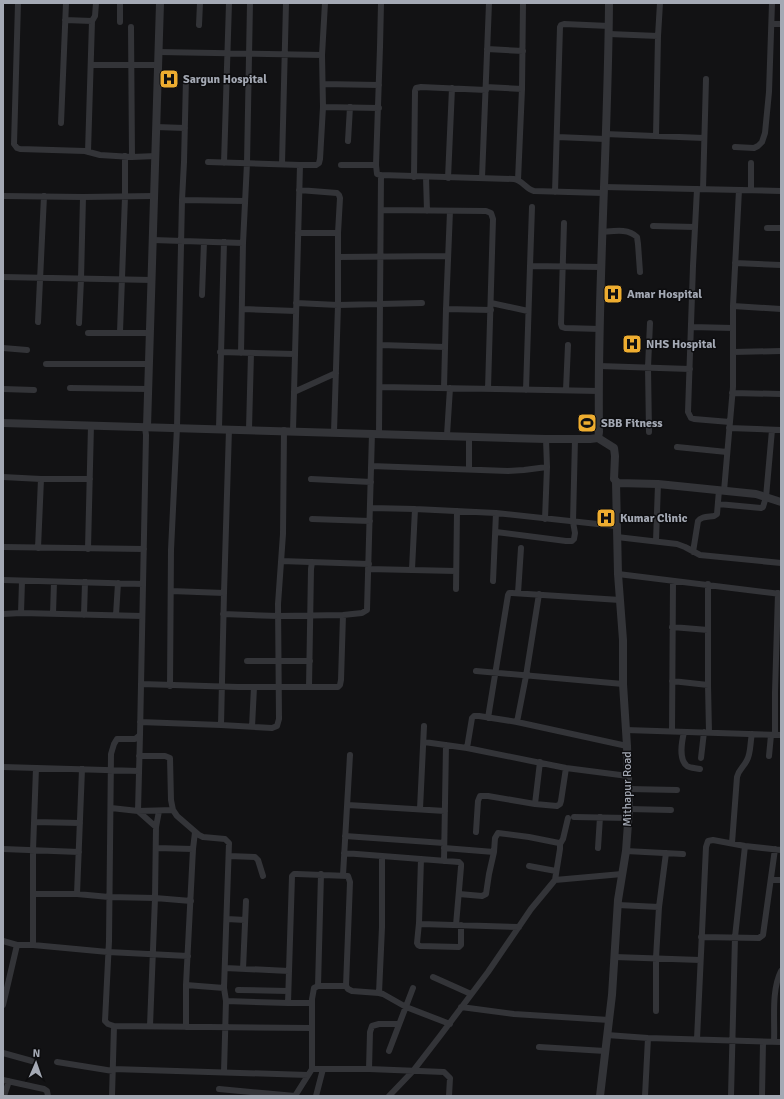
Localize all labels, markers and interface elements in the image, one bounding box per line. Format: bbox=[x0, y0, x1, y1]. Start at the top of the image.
hospital icon: Sargun Hospital bbox=[158, 68, 180, 90]
place label: Sargun Hospital bbox=[183, 72, 267, 87]
hospital icon: Amar Hospital bbox=[602, 283, 624, 305]
place label: Amar Hospital bbox=[627, 287, 702, 302]
hospital icon: NHS Hospital bbox=[621, 333, 643, 355]
place label: NHS Hospital bbox=[646, 337, 716, 352]
sports icon: SBB Fitness bbox=[576, 412, 598, 434]
place label: SBB Fitness bbox=[601, 416, 663, 431]
hospital icon: Kumar Clinic bbox=[595, 507, 617, 529]
place label: Kumar Clinic bbox=[620, 511, 688, 526]
street label: Mithapur Road bbox=[620, 751, 635, 827]
north arrow bbox=[16, 1043, 56, 1083]
text: N bbox=[32, 1047, 40, 1060]

